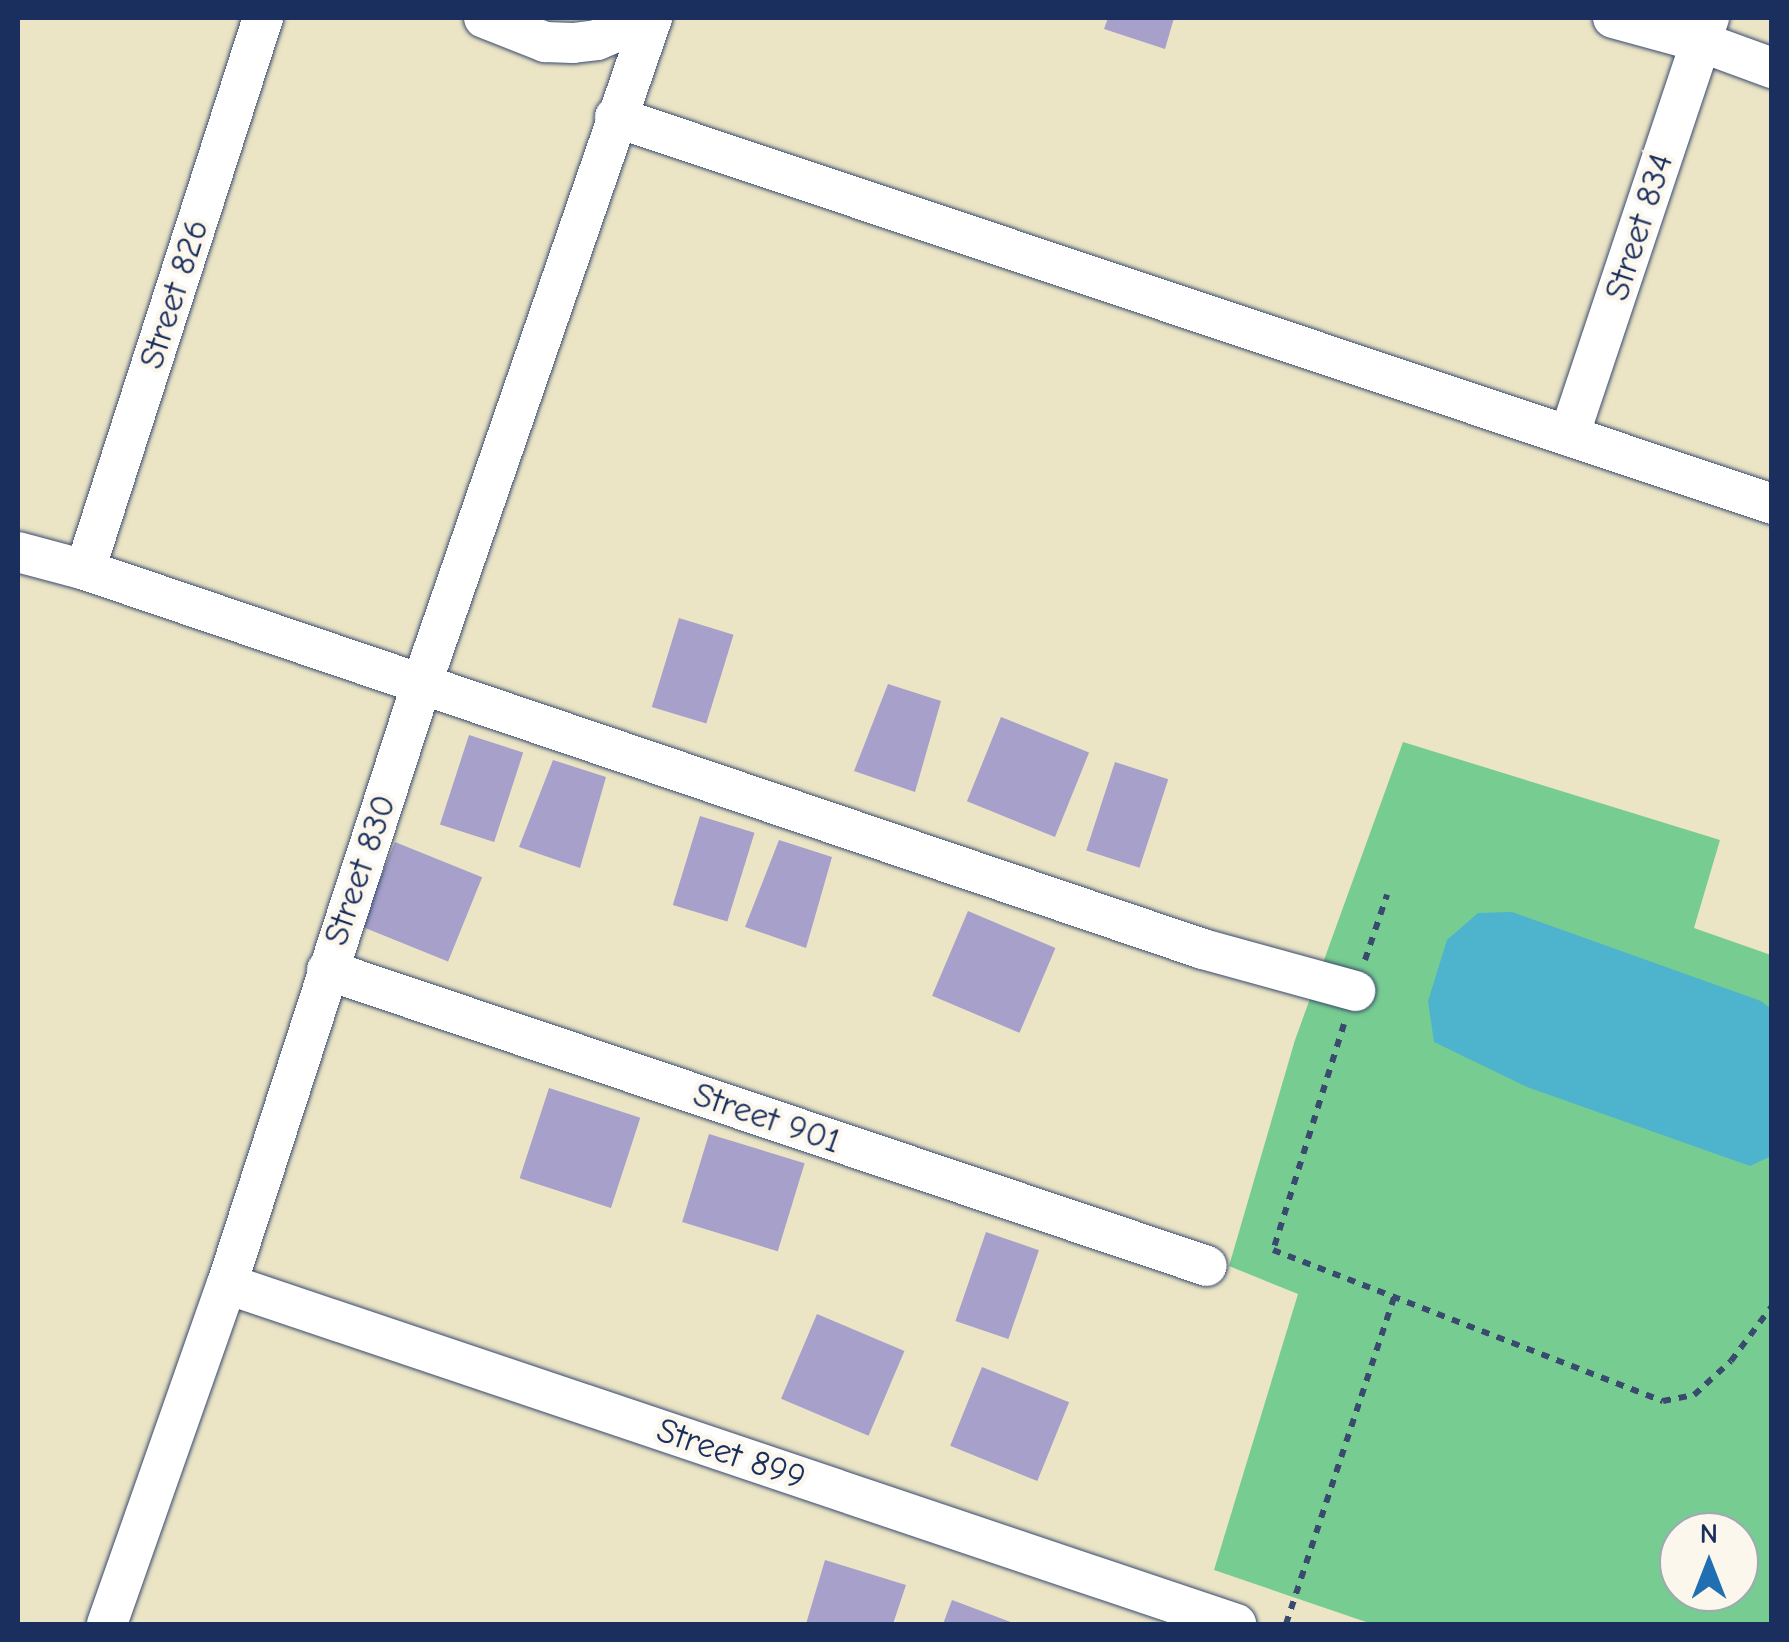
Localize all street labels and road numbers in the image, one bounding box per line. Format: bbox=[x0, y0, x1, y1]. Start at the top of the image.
street label: Street 834 bbox=[1596, 148, 1682, 306]
street label: Street 826 bbox=[130, 214, 218, 374]
street label: Street 830 bbox=[315, 789, 405, 951]
street label: Street 901 bbox=[688, 1073, 846, 1163]
street label: Street 899 bbox=[651, 1409, 811, 1499]

